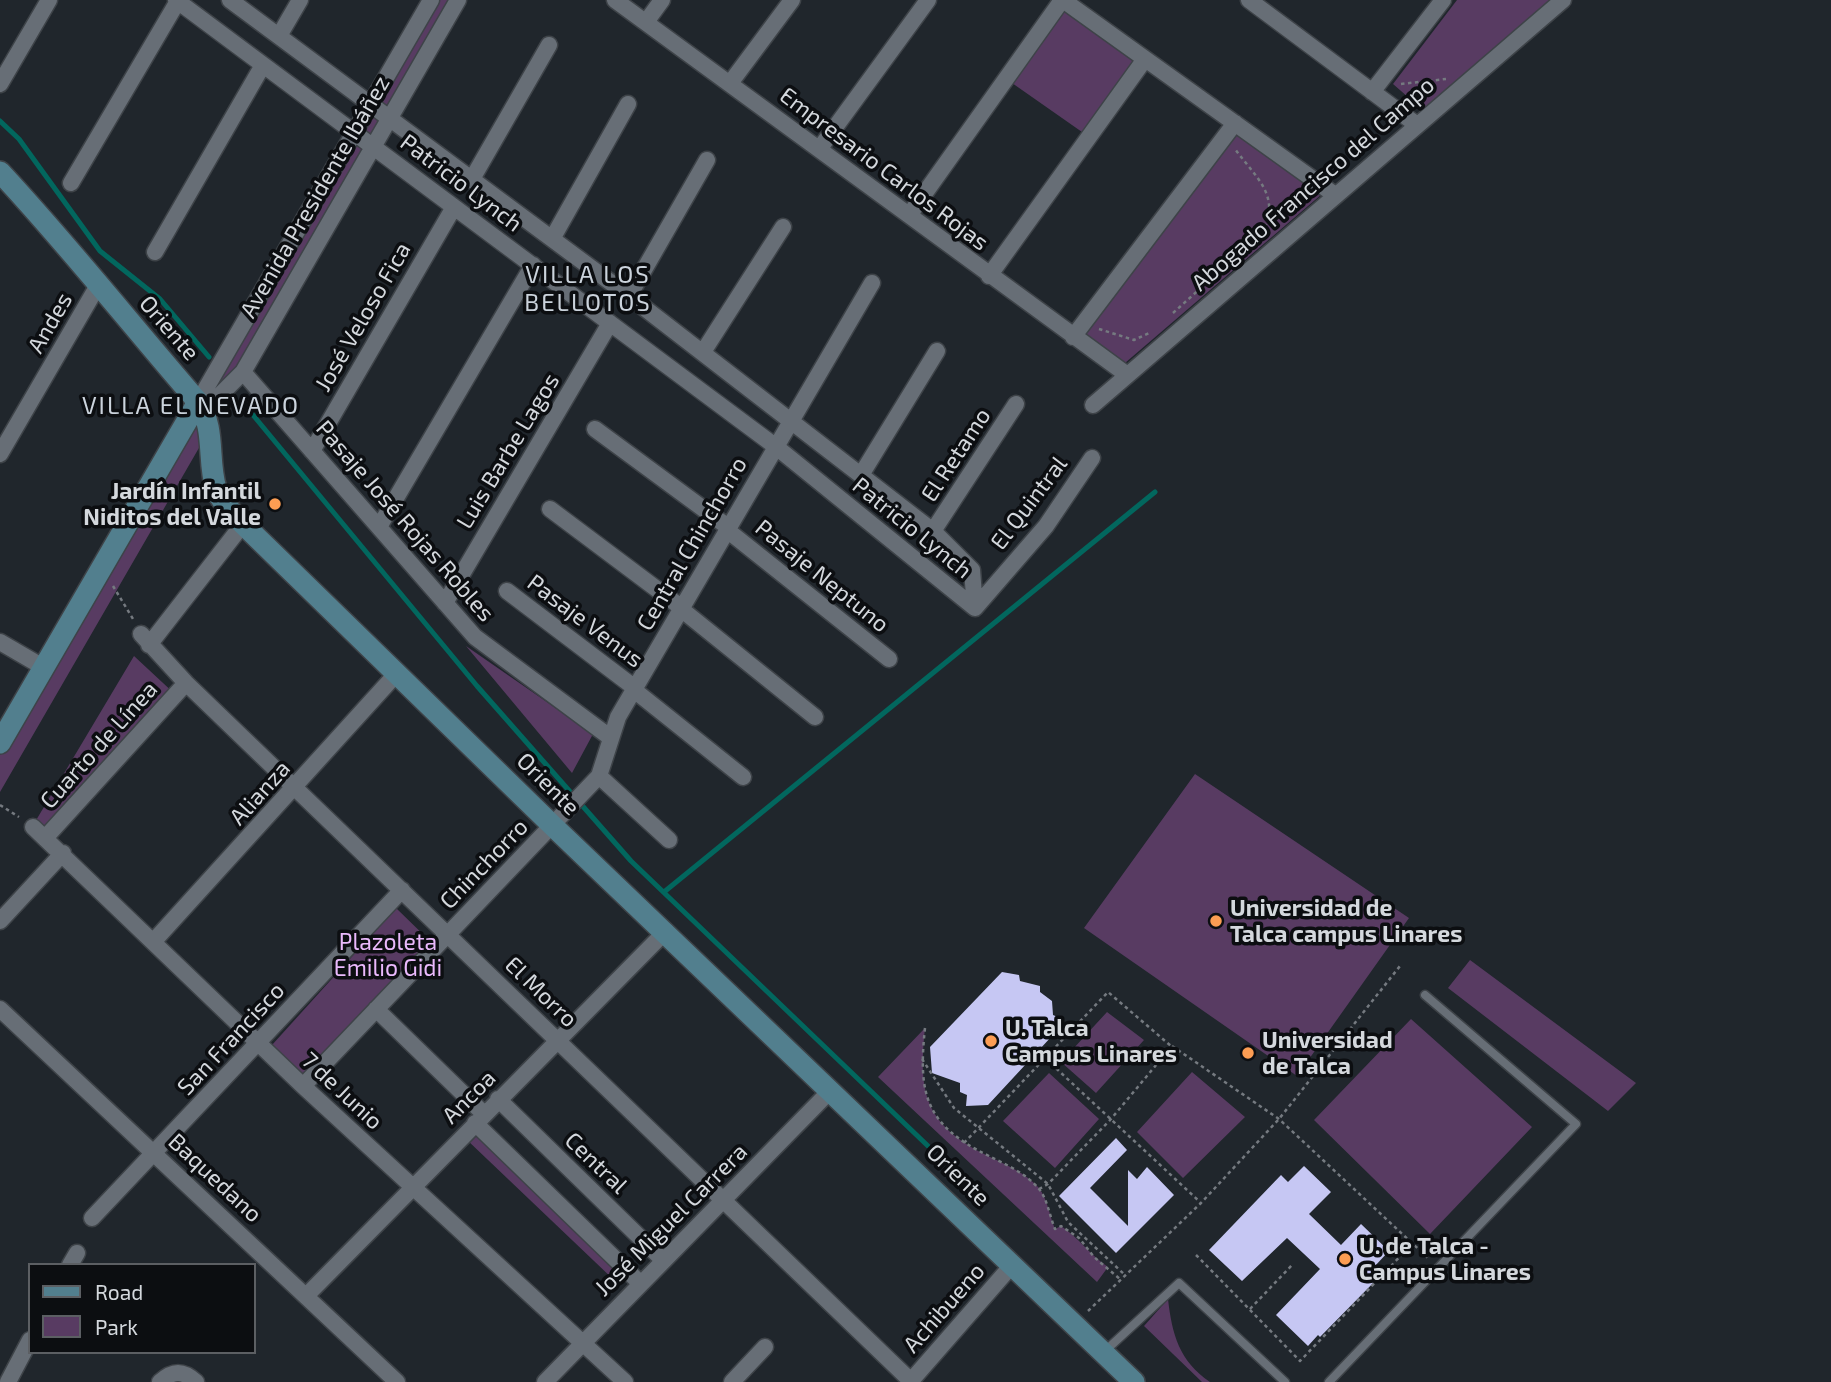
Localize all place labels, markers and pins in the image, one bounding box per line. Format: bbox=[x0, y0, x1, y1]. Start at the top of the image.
place label: Jardín Infantil Niditos del Valle bbox=[83, 477, 261, 531]
marker: Jardín Infantil Niditos del Valle bbox=[267, 496, 283, 512]
place label: Universidad de Talca campus Linares bbox=[1230, 894, 1462, 948]
marker: Universidad de Talca campus Linares bbox=[1208, 913, 1224, 929]
place label: U. Talca Campus Linares bbox=[1005, 1014, 1177, 1068]
place label: Universidad de Talca bbox=[1262, 1026, 1393, 1080]
marker: U. Talca Campus Linares bbox=[983, 1033, 999, 1049]
marker: Universidad de Talca bbox=[1240, 1045, 1256, 1061]
place label: U. de Talca - Campus Linares bbox=[1359, 1232, 1531, 1286]
marker: U. de Talca - Campus Linares bbox=[1337, 1251, 1353, 1267]

